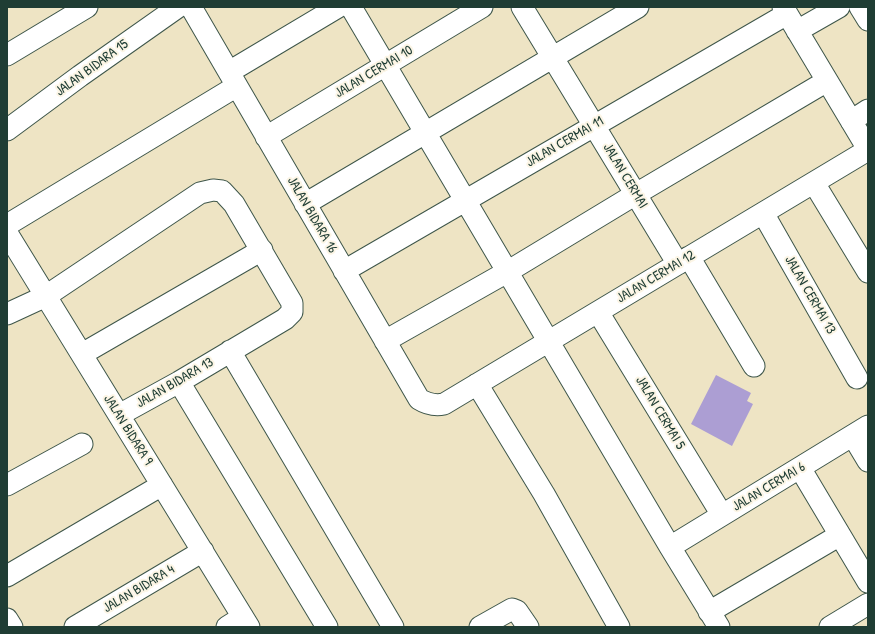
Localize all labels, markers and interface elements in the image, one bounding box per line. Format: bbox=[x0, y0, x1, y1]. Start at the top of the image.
street label: JALAN BIDARA 15 bbox=[52, 36, 132, 100]
street label: JALAN CERMAI 10 bbox=[332, 42, 416, 102]
street label: JALAN CERMAI 11 bbox=[523, 113, 607, 171]
street label: JALAN CERMAI bbox=[599, 140, 651, 212]
street label: JALAN BIDARA 16 bbox=[283, 174, 341, 256]
street label: JALAN CERMAI 12 bbox=[614, 247, 698, 307]
street label: JALAN CERMAI 13 bbox=[781, 253, 839, 337]
street label: JALAN BIDARA 13 bbox=[133, 354, 217, 412]
street label: JALAN CERMAI 5 bbox=[632, 373, 688, 453]
street label: JALAN BIDARA 9 bbox=[100, 392, 156, 468]
street label: JALAN CERMAI 6 bbox=[729, 459, 809, 515]
street label: JALAN BIDARA 4 bbox=[100, 561, 178, 617]

